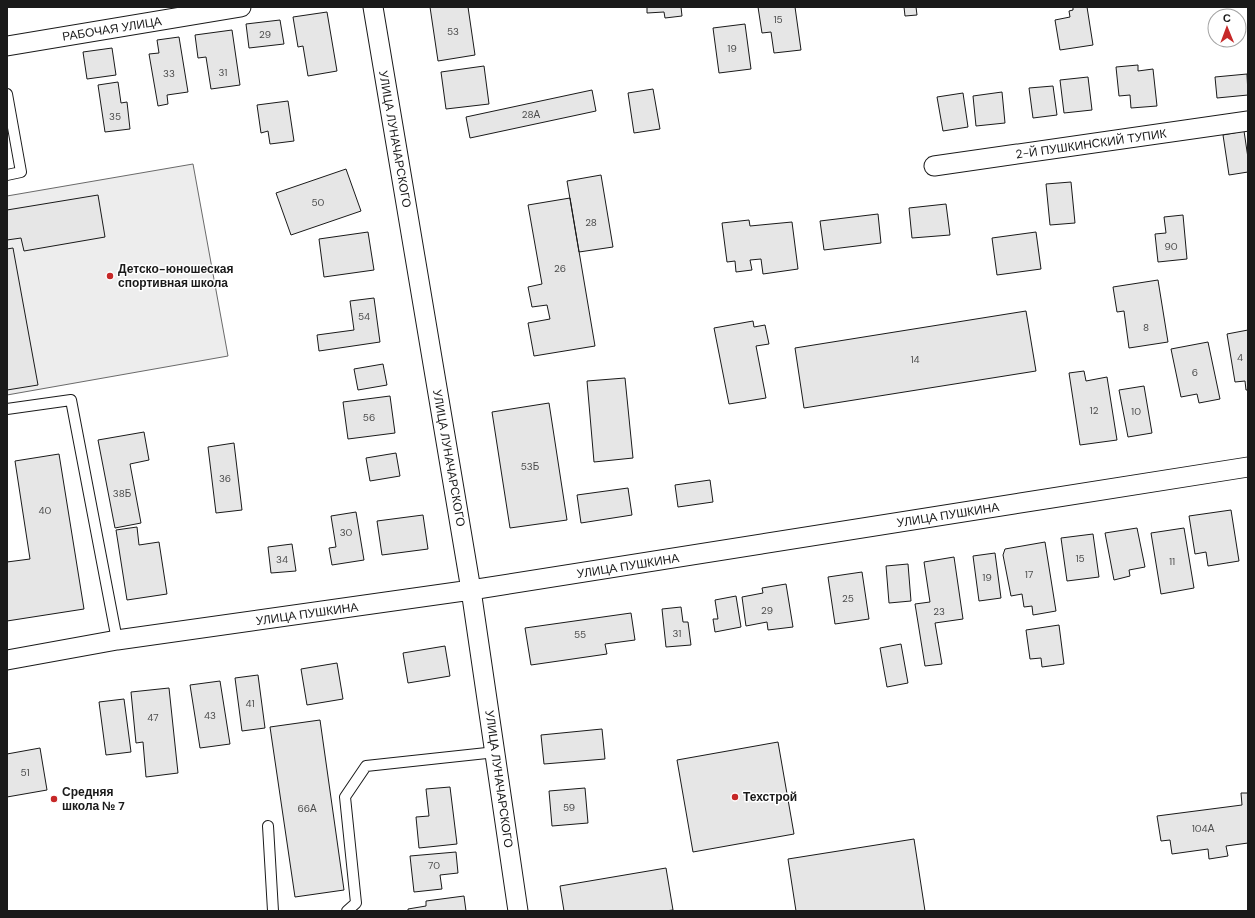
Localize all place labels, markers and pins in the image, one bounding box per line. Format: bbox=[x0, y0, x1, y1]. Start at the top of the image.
place label: Детско-юношеская спортивная школа bbox=[118, 261, 233, 291]
marker: Детско-юношеская спортивная школа bbox=[105, 271, 115, 281]
place label: Средняя школа № 7 bbox=[62, 784, 125, 814]
place label: Техстрой bbox=[743, 789, 797, 805]
marker: Техстрой bbox=[730, 792, 740, 802]
marker: Средняя школа № 7 bbox=[49, 794, 59, 804]

